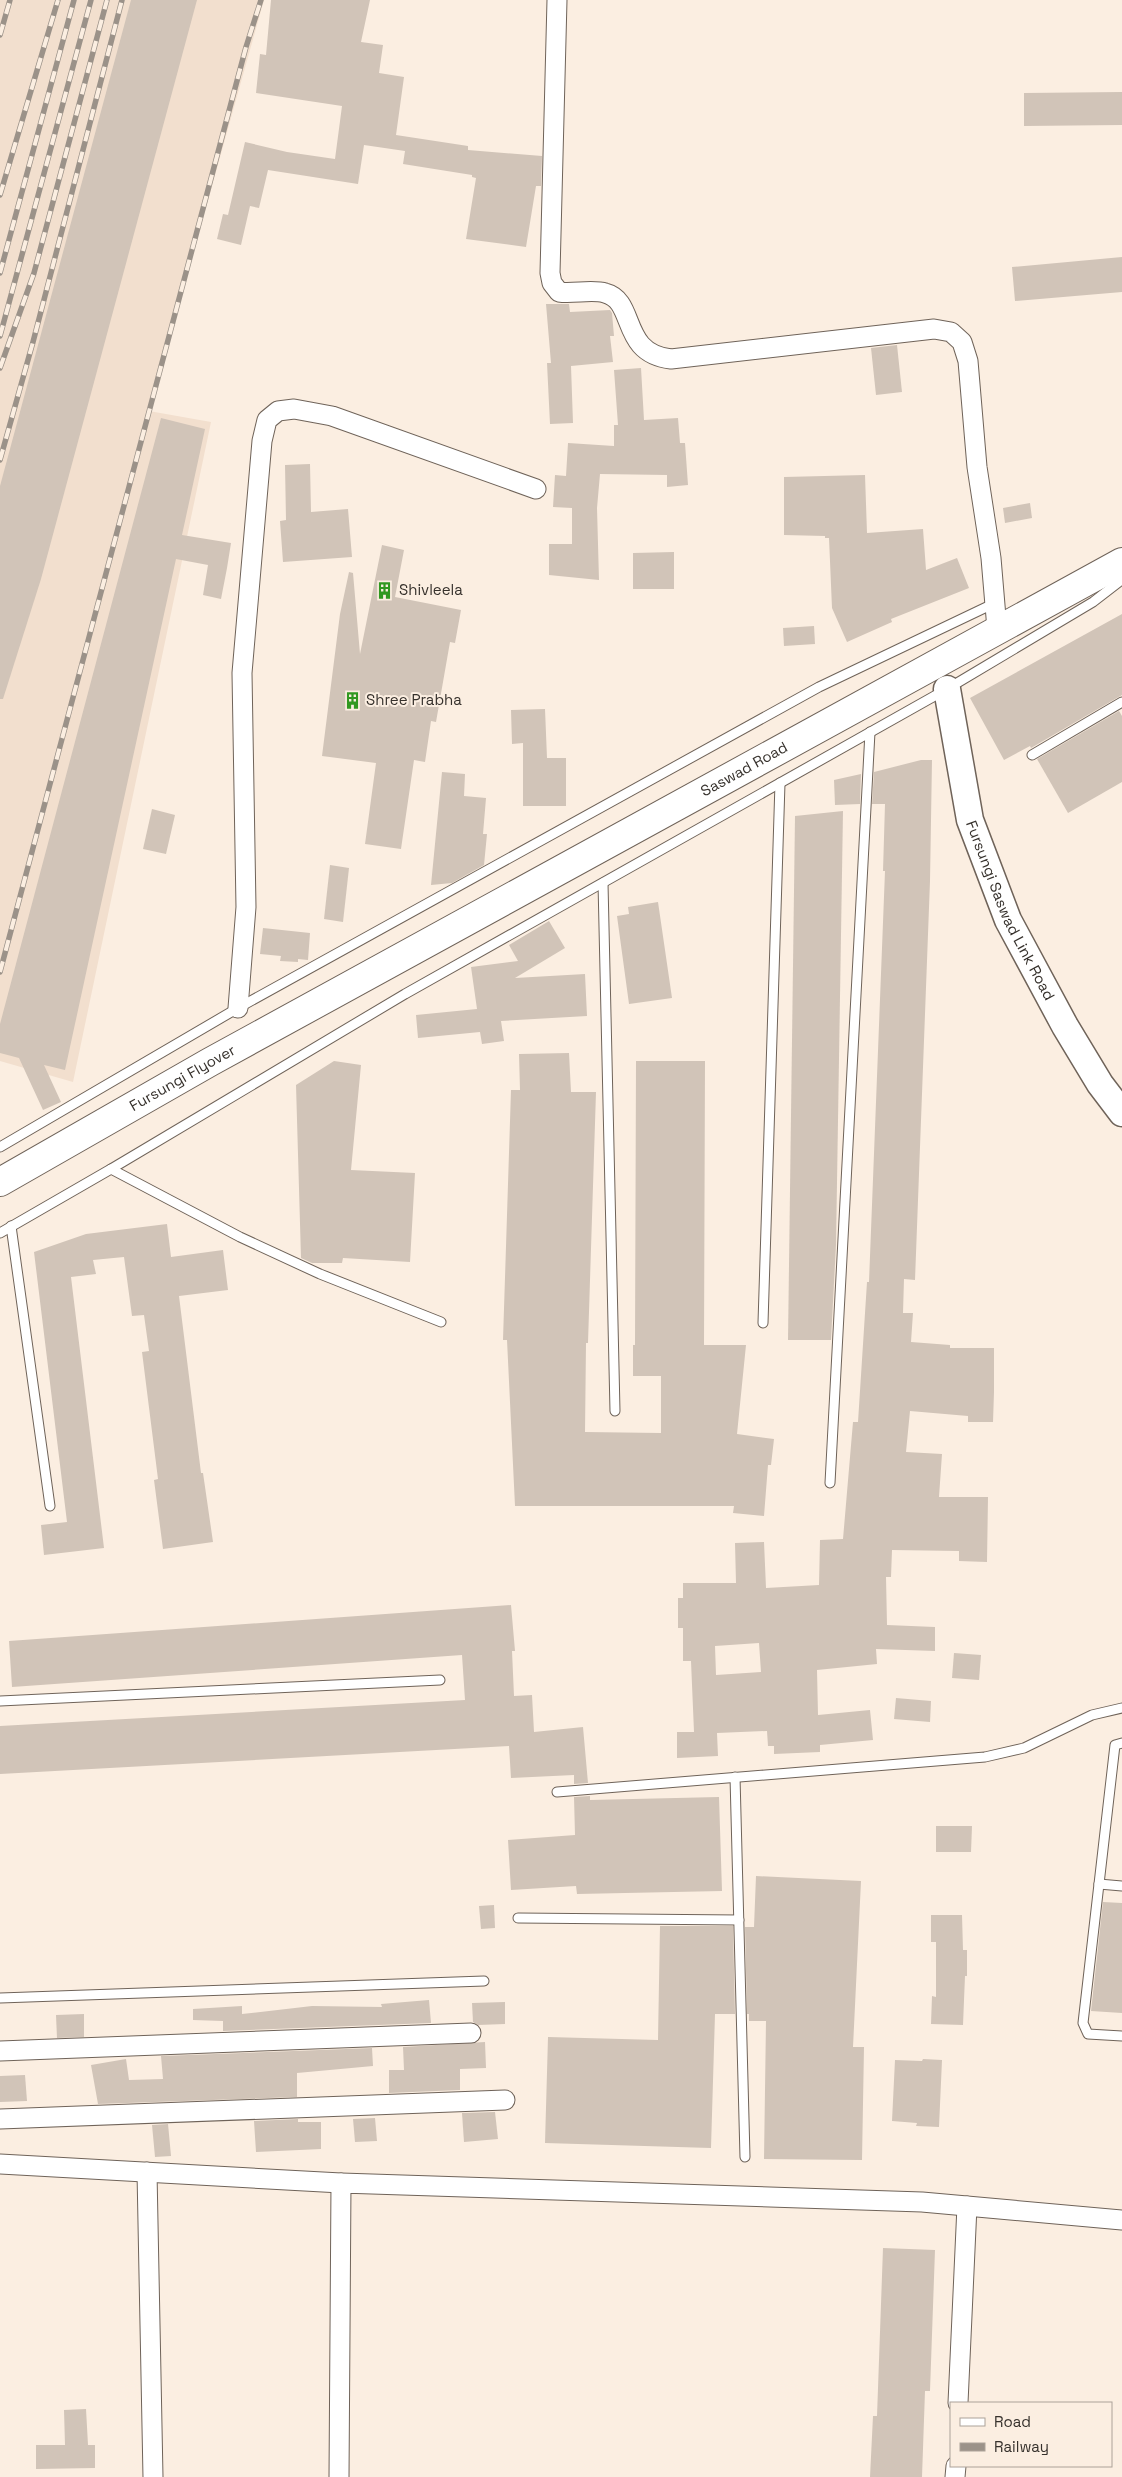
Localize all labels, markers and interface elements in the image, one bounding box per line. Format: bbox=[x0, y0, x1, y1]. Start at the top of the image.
building icon: Shivleela bbox=[375, 580, 395, 600]
place label: Shivleela bbox=[399, 580, 463, 599]
building icon: Shree Prabha bbox=[342, 690, 362, 710]
place label: Shree Prabha bbox=[366, 690, 462, 709]
street label: Saswad Road bbox=[697, 737, 791, 800]
street label: Fursungi Saswad Link Road bbox=[962, 818, 1059, 1003]
street label: Fursungi Flyover bbox=[126, 1040, 239, 1115]
legend bbox=[950, 2402, 1112, 2467]
text: Road bbox=[994, 2412, 1031, 2431]
text: Railway bbox=[994, 2437, 1049, 2456]

